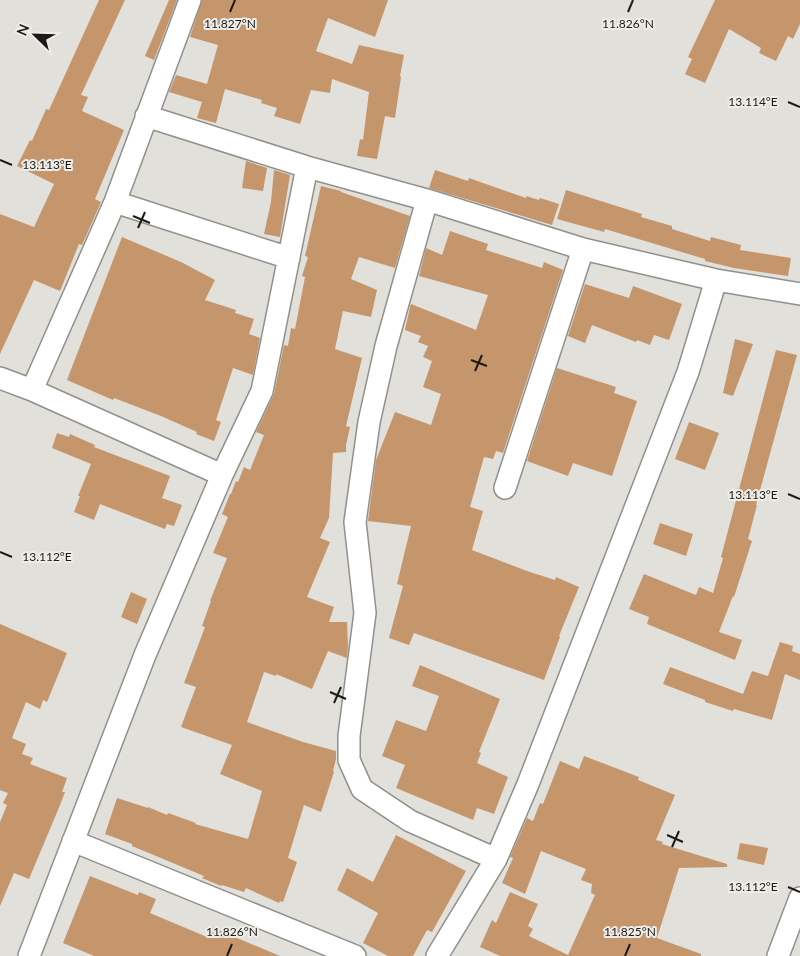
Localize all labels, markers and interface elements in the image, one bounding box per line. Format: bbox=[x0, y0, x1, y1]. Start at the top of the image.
north arrow bbox=[10, 10, 60, 60]
text: 11.827°N bbox=[204, 16, 256, 31]
text: 11.826°N bbox=[602, 16, 654, 31]
text: N bbox=[13, 21, 33, 38]
text: 13.114°E bbox=[728, 94, 778, 109]
text: 13.113°E bbox=[22, 157, 72, 172]
text: 13.113°E bbox=[728, 487, 778, 502]
text: 13.112°E bbox=[22, 549, 72, 564]
text: 13.112°E bbox=[728, 879, 778, 894]
text: 11.826°N bbox=[206, 924, 258, 939]
text: 11.825°N bbox=[604, 924, 656, 939]

